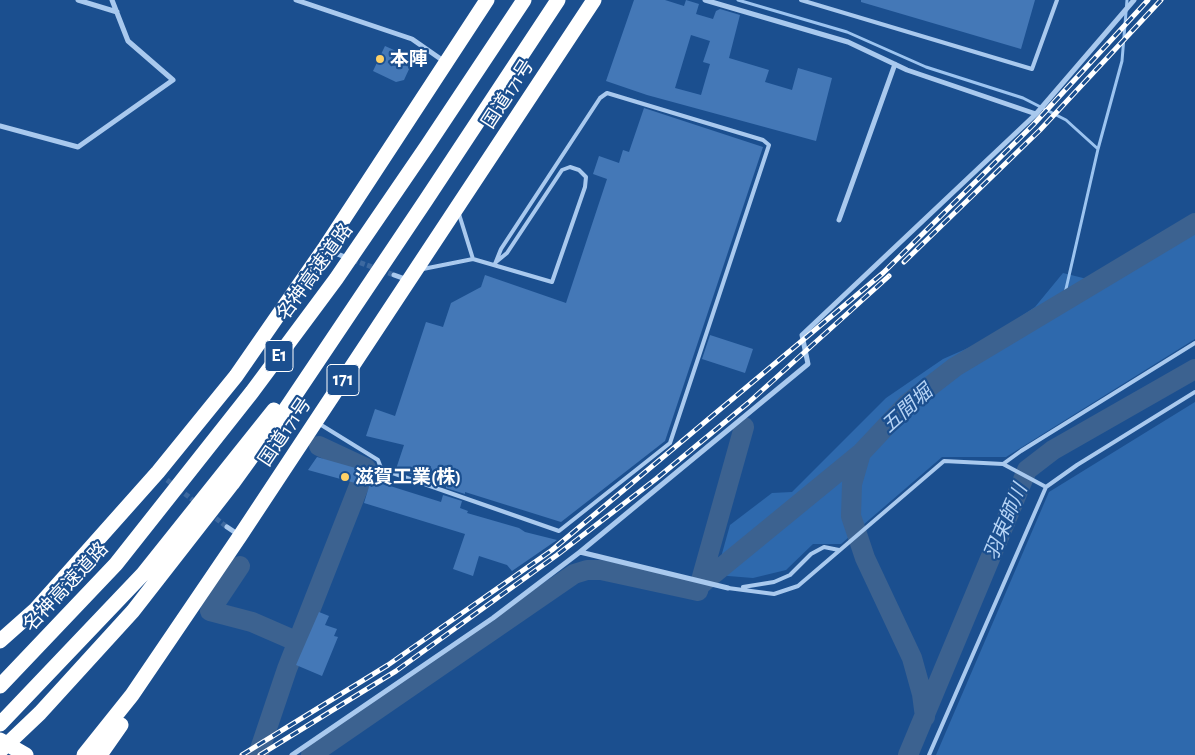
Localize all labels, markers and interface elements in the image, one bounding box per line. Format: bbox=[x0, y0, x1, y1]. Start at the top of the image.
place label: 本陣 bbox=[390, 48, 428, 70]
marker: 本陣 bbox=[374, 53, 386, 65]
street label: 国道171号 bbox=[477, 55, 539, 133]
street label: 名神高速道路 bbox=[272, 219, 358, 325]
road number: E1 bbox=[265, 341, 293, 372]
road number: 171 bbox=[327, 364, 359, 396]
water label: 五間堀 bbox=[877, 380, 937, 438]
street label: 国道171号 bbox=[254, 393, 316, 471]
place label: 滋賀工業(株) bbox=[355, 466, 461, 488]
marker: 滋賀工業(株) bbox=[339, 471, 351, 483]
water label: 羽束師川 bbox=[979, 480, 1033, 564]
street label: 名神高速道路 bbox=[19, 538, 113, 636]

